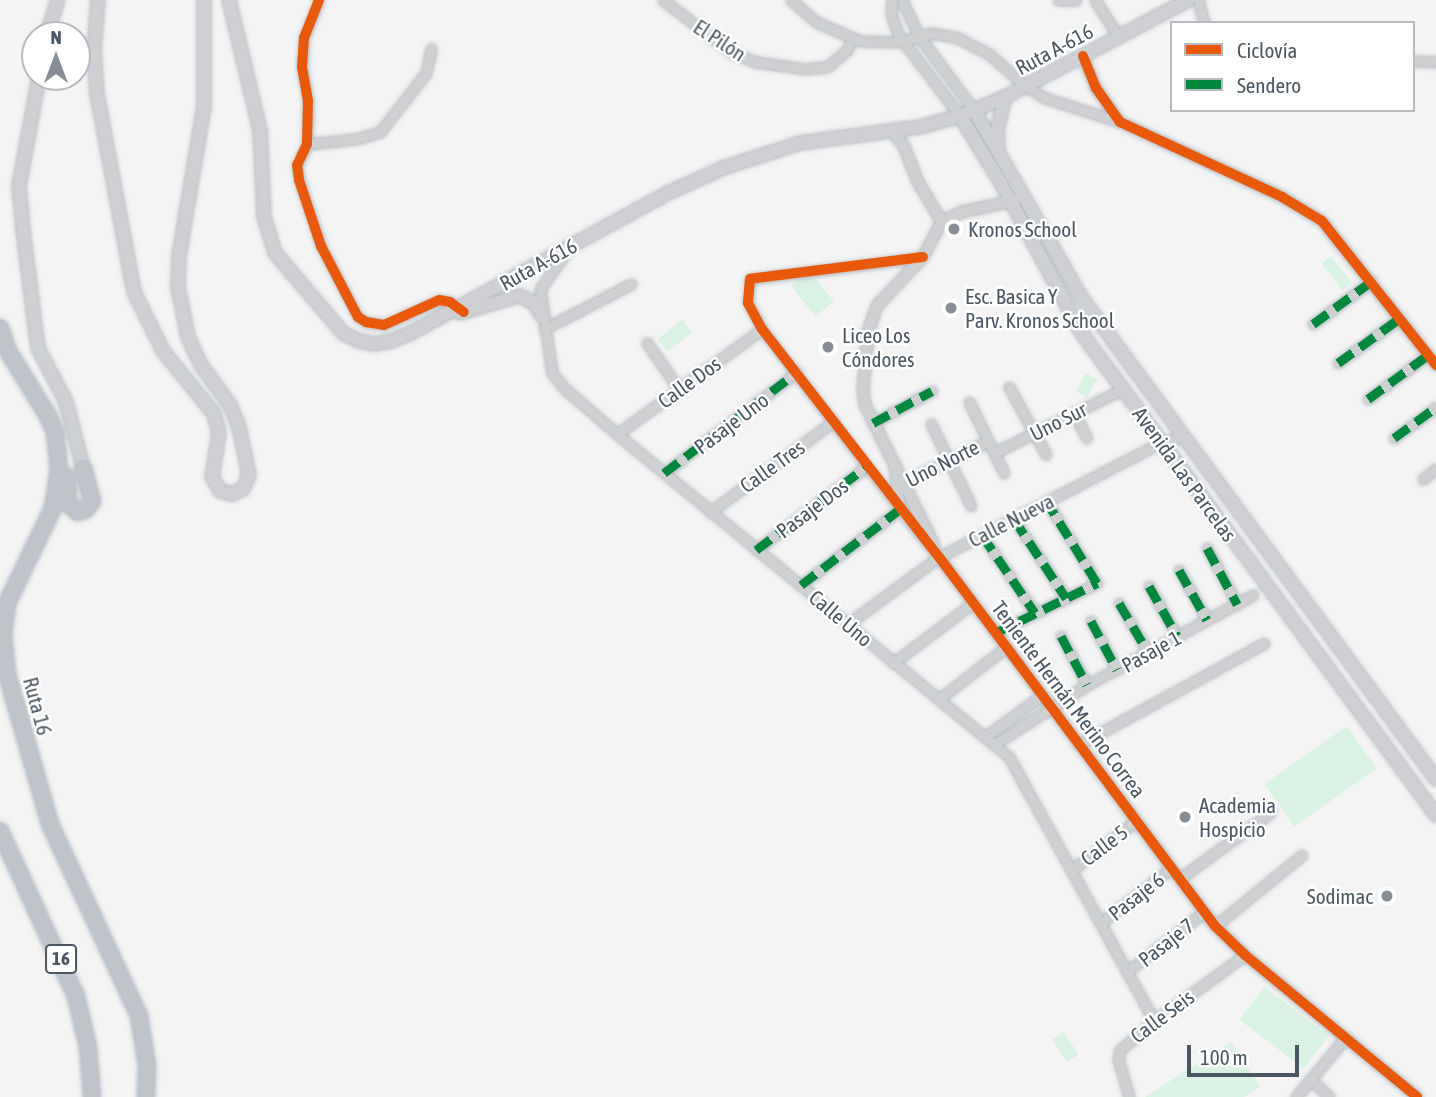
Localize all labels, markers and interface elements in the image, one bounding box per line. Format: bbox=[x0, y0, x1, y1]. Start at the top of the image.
street label: El Pilón bbox=[689, 14, 751, 66]
street label: Ruta A-616 bbox=[1011, 18, 1097, 80]
north arrow bbox=[21, 21, 91, 91]
legend bbox=[1170, 21, 1415, 112]
text: N bbox=[50, 26, 62, 48]
text: Ciclovía bbox=[1237, 38, 1297, 62]
text: Sendero bbox=[1237, 73, 1301, 97]
place label: Kronos School bbox=[968, 216, 1077, 242]
marker: Kronos School bbox=[946, 221, 962, 237]
street label: Ruta A-616 bbox=[495, 233, 581, 295]
place label: Esc. Basica Y Parv. Kronos School bbox=[965, 283, 1114, 333]
marker: Esc. Basica Y Parv. Kronos School bbox=[943, 300, 959, 316]
place label: Liceo Los Cóndores bbox=[842, 322, 914, 372]
marker: Liceo Los Cóndores bbox=[820, 339, 836, 355]
street label: Calle Dos bbox=[653, 351, 725, 413]
street label: Pasaje Uno bbox=[689, 387, 773, 459]
street label: Uno Sur bbox=[1025, 396, 1091, 446]
street label: Avenida Las Parcelas bbox=[1128, 402, 1242, 546]
street label: Calle Tres bbox=[735, 434, 809, 498]
street label: Uno Norte bbox=[901, 434, 983, 492]
street label: Pasaje Dos bbox=[771, 473, 853, 543]
street label: Calle Nueva bbox=[964, 488, 1058, 552]
street label: Calle Uno bbox=[804, 584, 878, 652]
street label: Teniente Hernán Merino Correa bbox=[987, 596, 1151, 802]
street label: Pasaje 1 bbox=[1117, 624, 1185, 678]
street label: Ruta 16 bbox=[18, 674, 58, 738]
place label: Academia Hospicio bbox=[1199, 792, 1276, 842]
marker: Academia Hospicio bbox=[1177, 809, 1193, 825]
street label: Calle 5 bbox=[1075, 819, 1133, 871]
street label: Pasaje 6 bbox=[1103, 866, 1169, 926]
place label: Sodimac bbox=[1307, 883, 1373, 909]
marker: Sodimac bbox=[1379, 888, 1395, 904]
street label: Pasaje 7 bbox=[1133, 912, 1199, 972]
road number: 16 bbox=[43, 944, 78, 974]
street label: Calle Seis bbox=[1125, 984, 1199, 1048]
scale bar bbox=[1191, 1030, 1303, 1074]
text: 100 m bbox=[1200, 1045, 1248, 1069]

